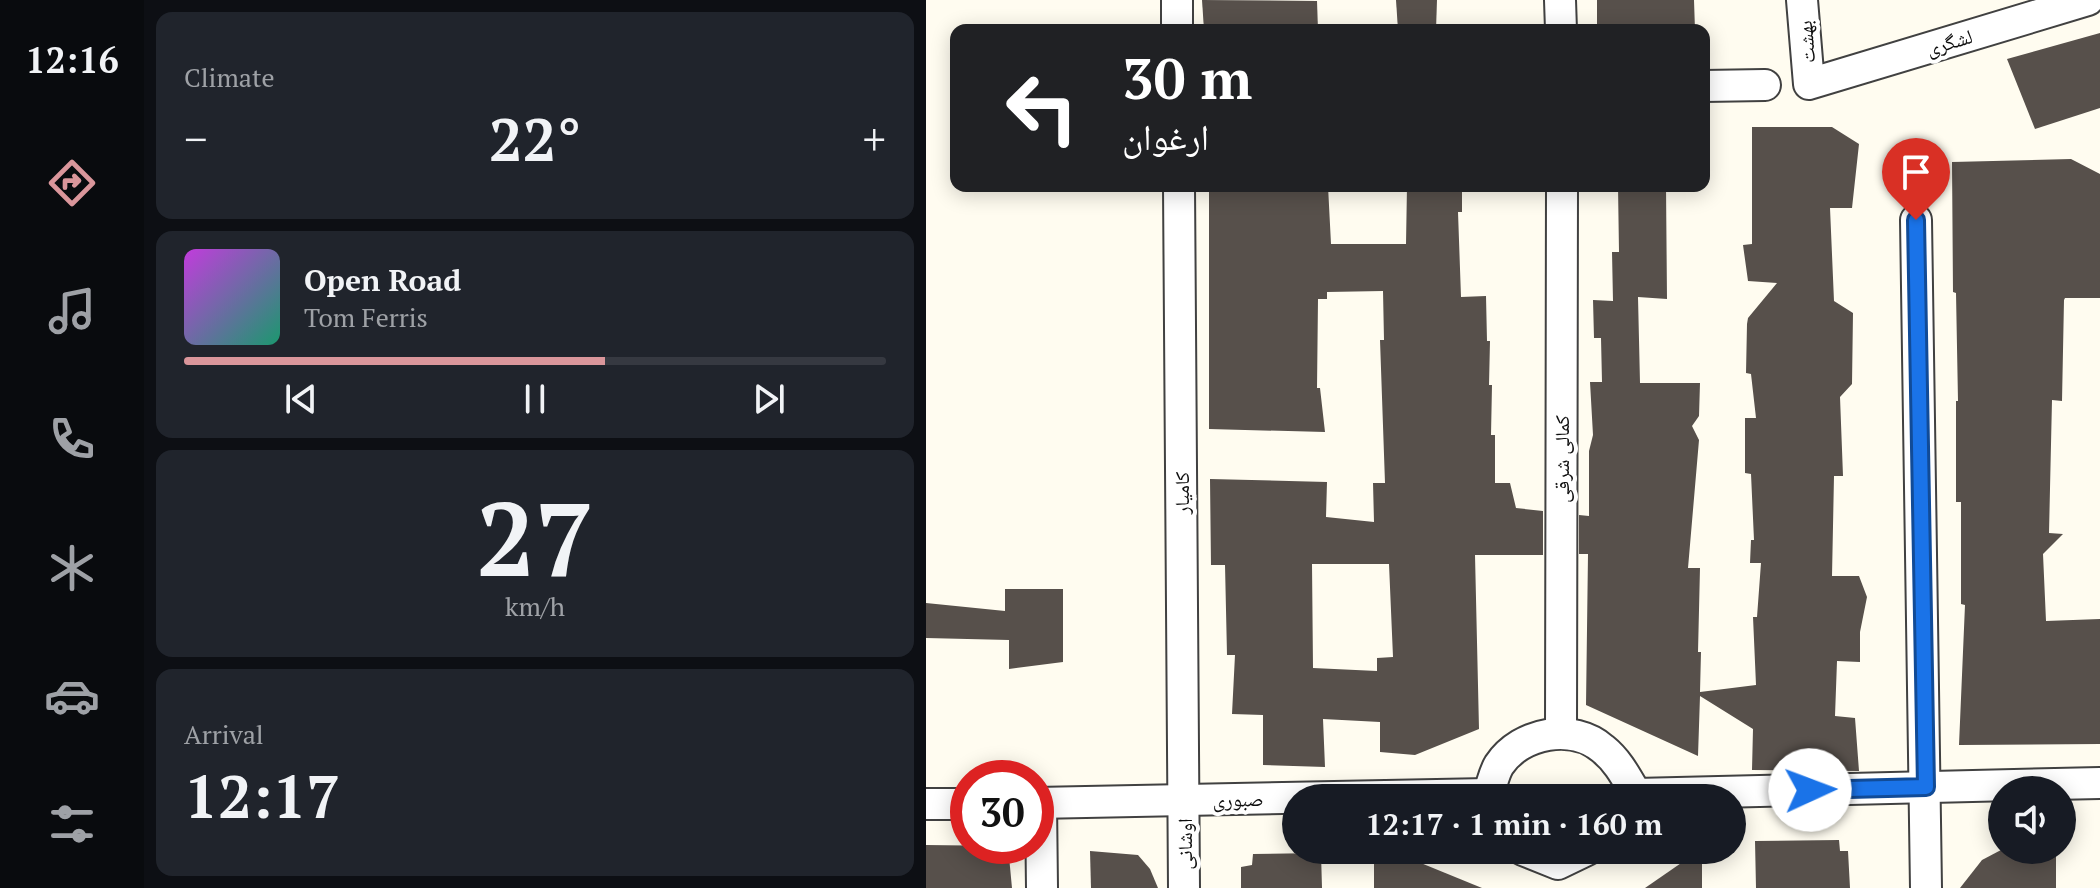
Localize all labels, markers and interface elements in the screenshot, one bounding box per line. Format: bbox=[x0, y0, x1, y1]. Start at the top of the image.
street label: بهشت bbox=[1791, 20, 1821, 64]
street label: لشگری bbox=[1923, 22, 1975, 62]
text: 12:16 bbox=[25, 36, 119, 83]
text: 30 m bbox=[1122, 41, 1252, 115]
icon: left bbox=[990, 56, 1094, 160]
text: Climate bbox=[184, 60, 275, 94]
text: 22° bbox=[489, 99, 581, 178]
text: − bbox=[184, 109, 207, 168]
text: + bbox=[863, 109, 886, 168]
text: ارغوان bbox=[1122, 113, 1209, 160]
pin bbox=[1882, 138, 1950, 220]
icon: arrive bbox=[1894, 150, 1938, 194]
icon: directions bbox=[44, 155, 100, 211]
text: Open Road bbox=[304, 260, 461, 300]
icon: music bbox=[44, 283, 100, 339]
text: Tom Ferris bbox=[304, 300, 428, 334]
icon: previous bbox=[279, 377, 323, 421]
icon: pause bbox=[513, 377, 557, 421]
icon: next bbox=[747, 377, 791, 421]
icon: phone bbox=[44, 411, 100, 467]
street label: کمالی شرقی bbox=[1548, 415, 1575, 503]
text: 27 bbox=[476, 468, 594, 606]
street label: کامیار bbox=[1168, 472, 1195, 515]
icon: climate bbox=[44, 540, 100, 596]
text: km/h bbox=[505, 589, 565, 623]
icon: car bbox=[44, 668, 100, 724]
text: Arrival bbox=[184, 717, 264, 751]
position arrow bbox=[1768, 748, 1852, 832]
text: 12:17 bbox=[184, 756, 340, 835]
speed limit sign: 30 bbox=[950, 760, 1054, 864]
map controls bbox=[1988, 776, 2076, 864]
button: sound bbox=[1988, 776, 2076, 864]
street label: صبوری bbox=[1212, 785, 1264, 813]
icon: filters bbox=[44, 796, 100, 852]
text: 12:17 · 1 min · 160 m bbox=[1366, 804, 1662, 844]
street label: اوشانی bbox=[1171, 818, 1198, 870]

